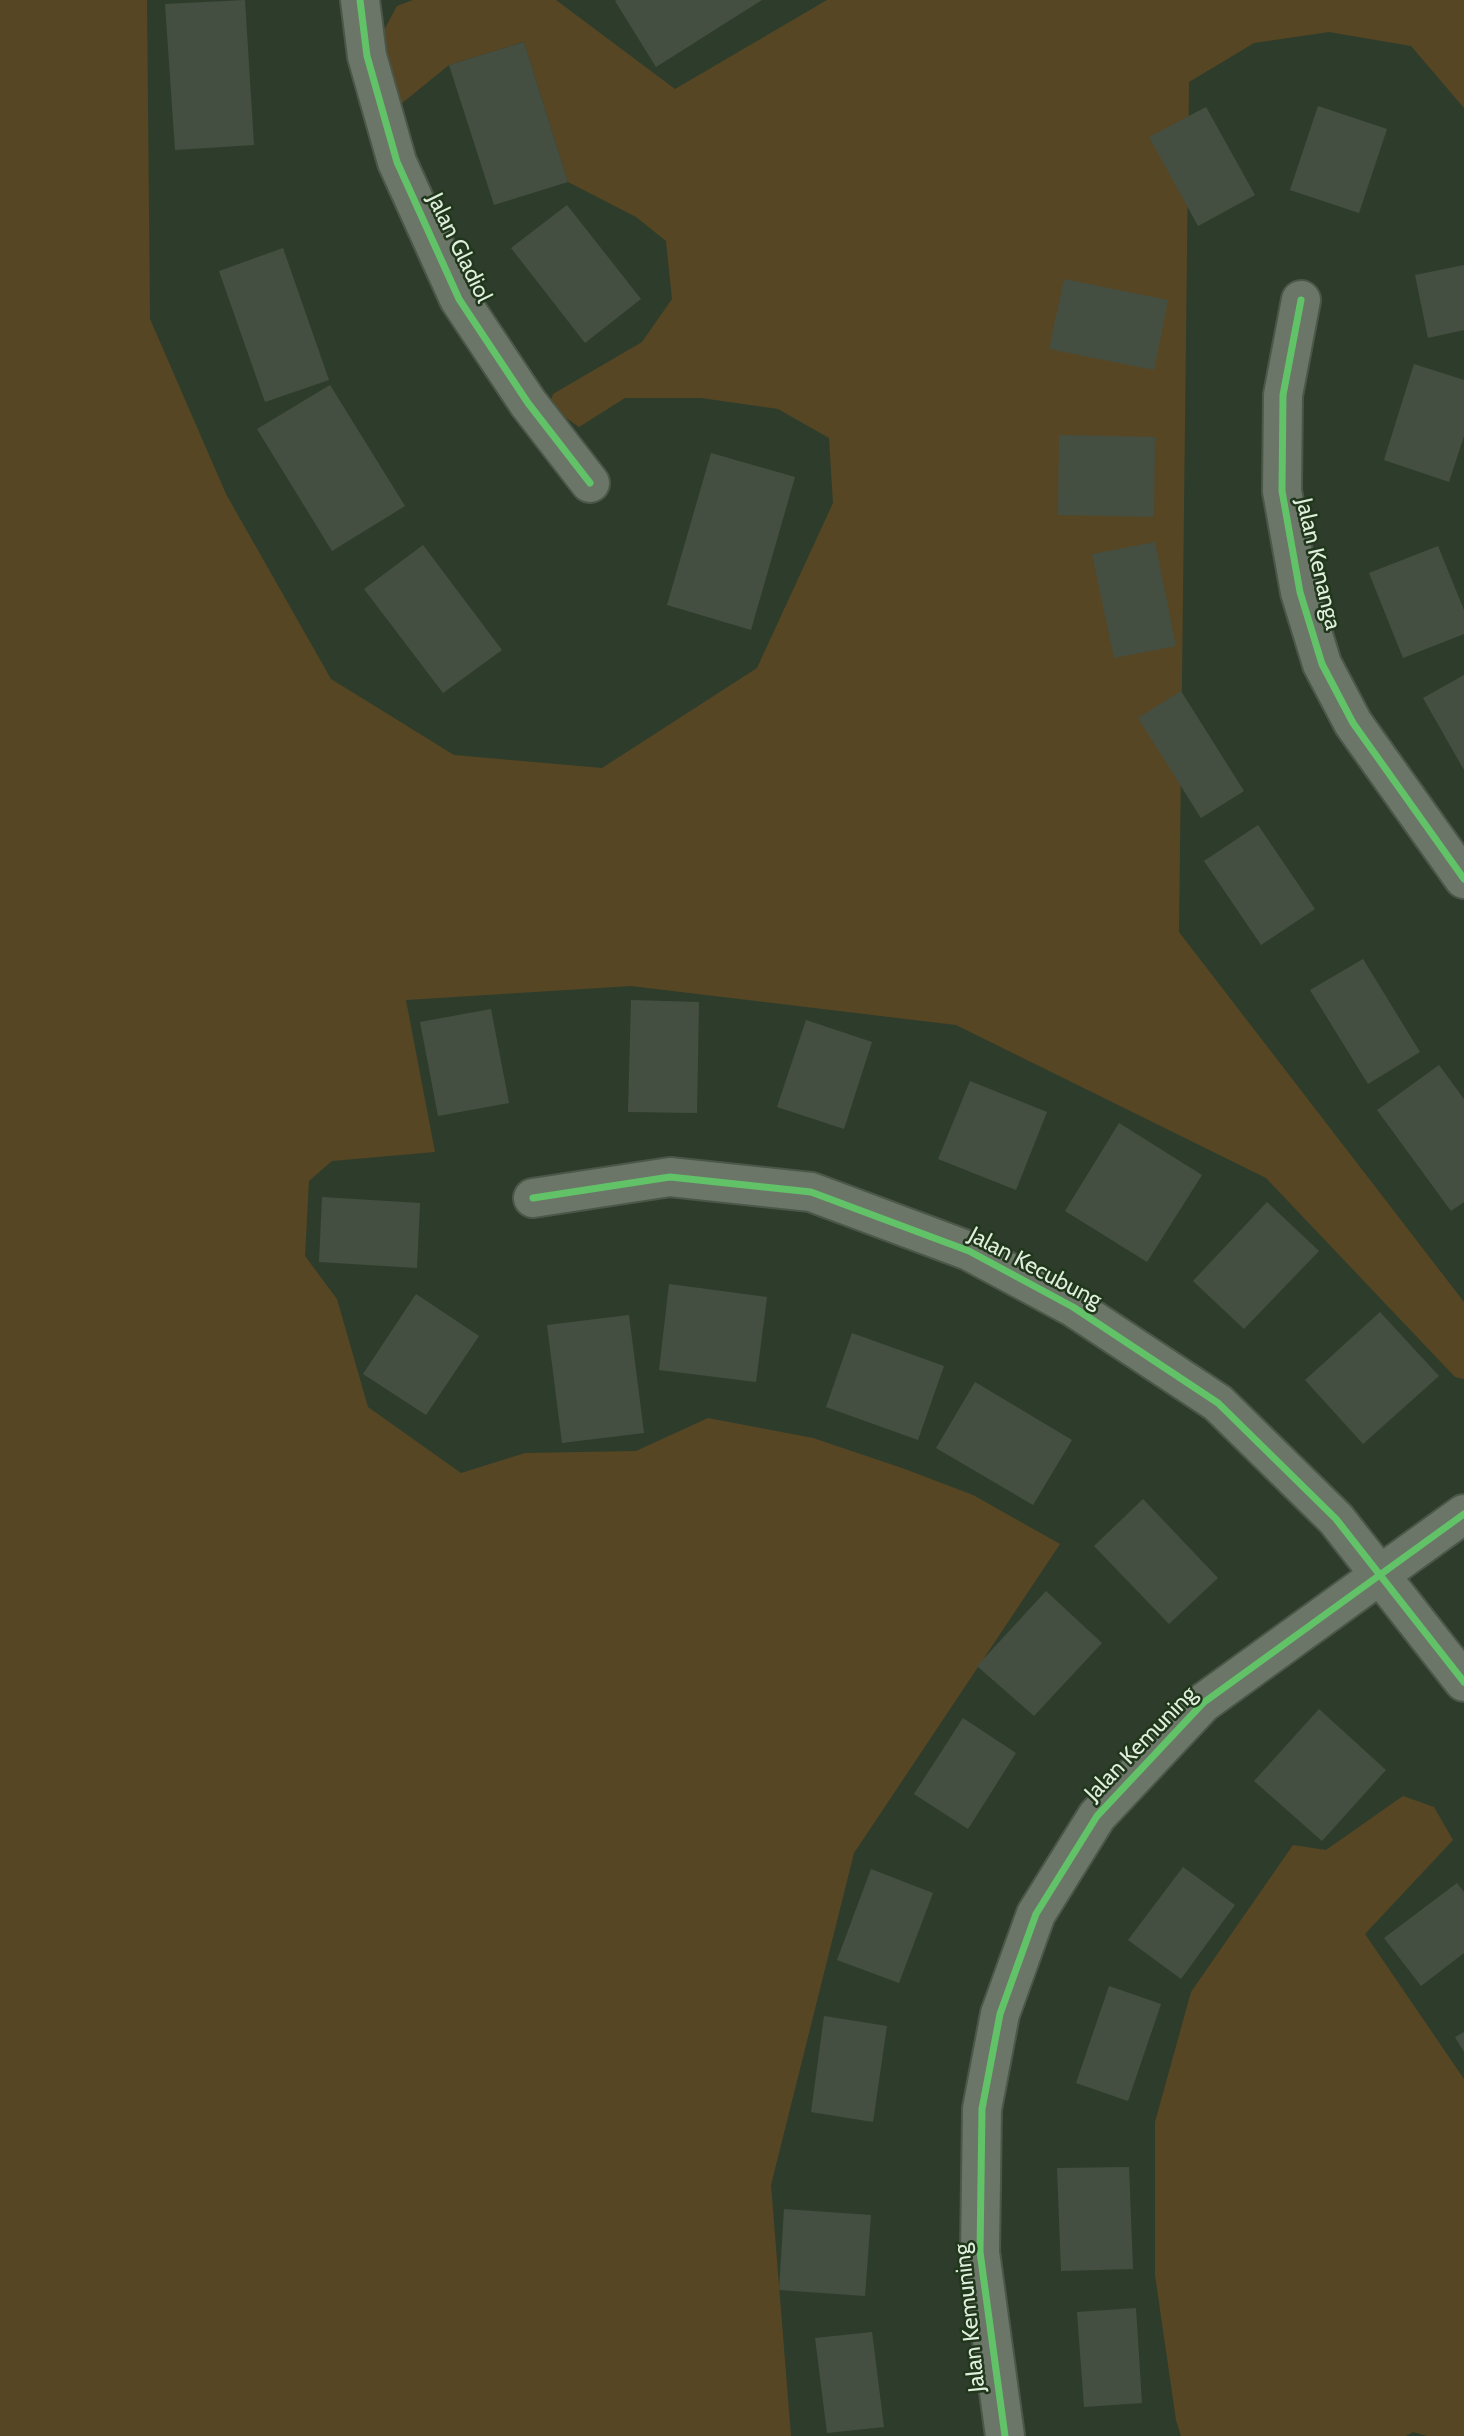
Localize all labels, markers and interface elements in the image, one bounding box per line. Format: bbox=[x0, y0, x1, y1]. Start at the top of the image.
street label: Jalan Gladiol bbox=[421, 189, 497, 307]
street label: Jalan Kenanga bbox=[1289, 495, 1347, 633]
street label: Jalan Kecubung bbox=[964, 1221, 1106, 1315]
street label: Jalan Kemuning bbox=[1079, 1681, 1203, 1807]
street label: Jalan Kemuning bbox=[948, 2242, 992, 2394]

